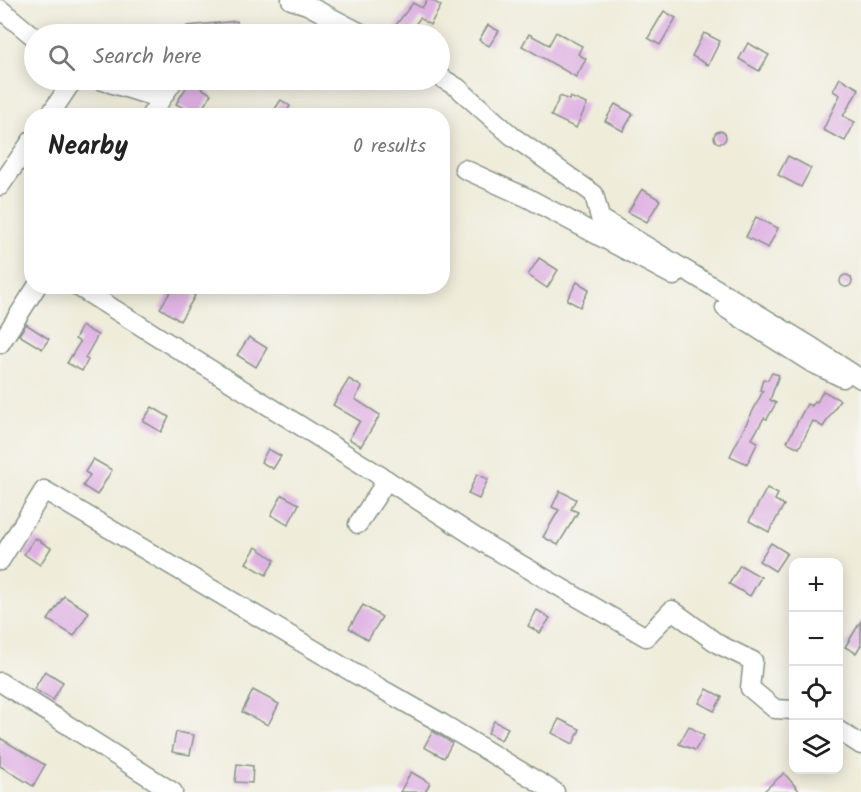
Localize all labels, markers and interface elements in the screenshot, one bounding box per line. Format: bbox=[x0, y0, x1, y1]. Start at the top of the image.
search box bbox=[24, 24, 450, 90]
text: Search here bbox=[93, 40, 201, 75]
icon: search bbox=[45, 41, 78, 74]
text: Nearby bbox=[48, 126, 128, 168]
text: 0 results bbox=[353, 131, 426, 163]
map controls bbox=[789, 558, 843, 774]
button: + bbox=[789, 558, 843, 612]
button: − bbox=[789, 612, 843, 666]
button: locate bbox=[789, 666, 843, 720]
button: layers bbox=[789, 720, 843, 774]

